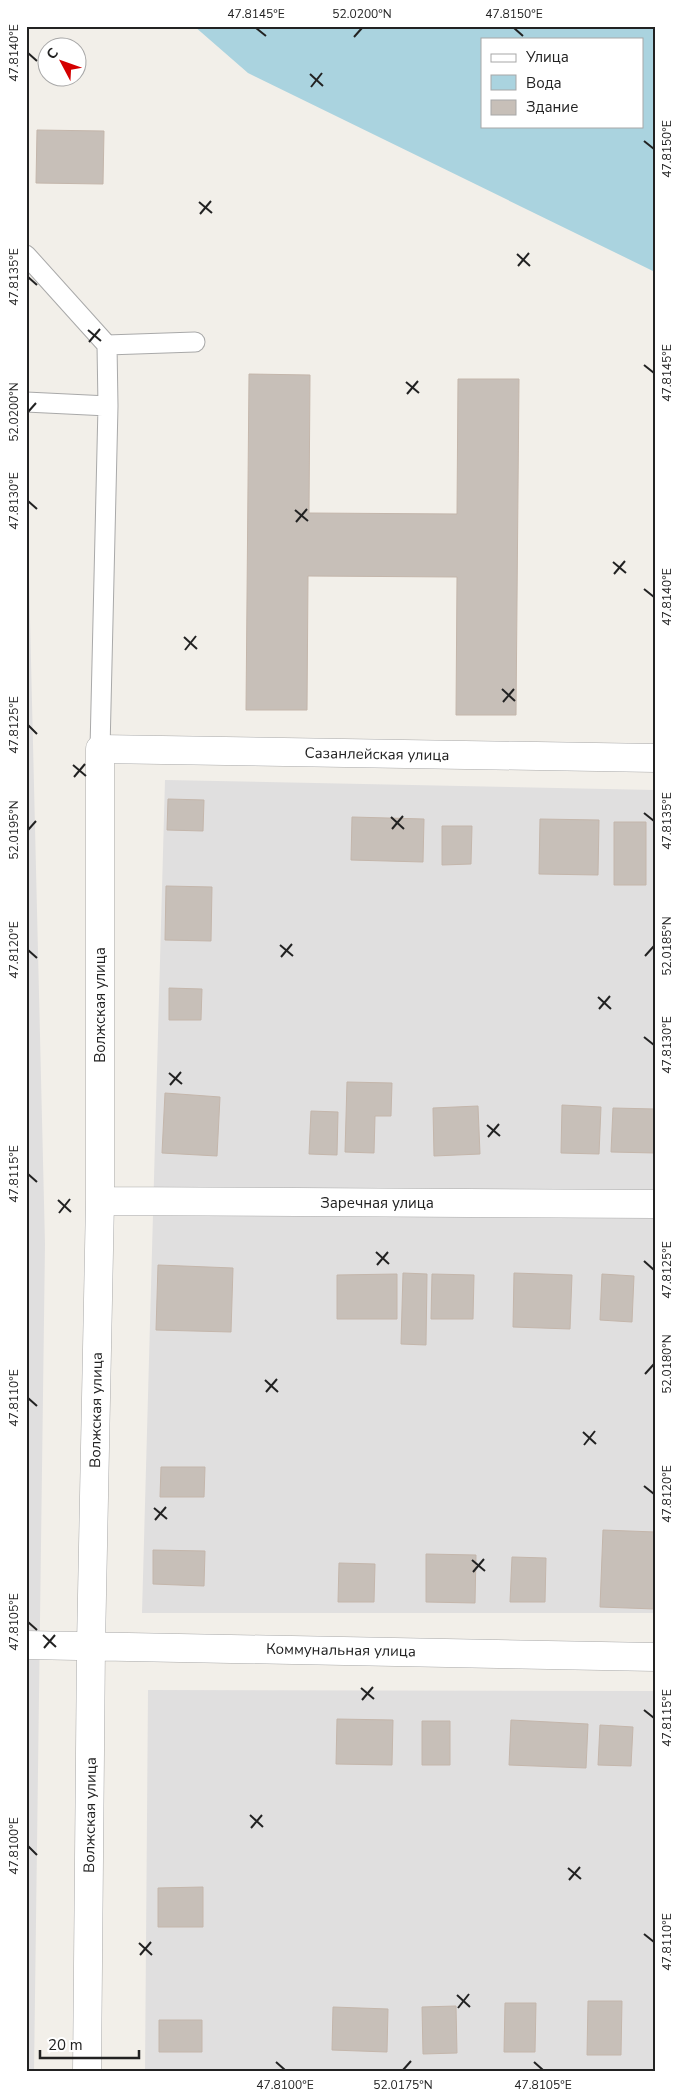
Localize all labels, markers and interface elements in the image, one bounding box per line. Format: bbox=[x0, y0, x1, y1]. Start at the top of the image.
text: 47.8145°E bbox=[227, 6, 285, 22]
text: 52.0200°N bbox=[332, 6, 392, 22]
text: 47.8150°E bbox=[485, 6, 543, 22]
text: 47.8140°E bbox=[6, 24, 22, 82]
north arrow bbox=[38, 38, 88, 88]
legend bbox=[481, 38, 644, 128]
text: С bbox=[42, 44, 63, 64]
text: Улица bbox=[525, 47, 569, 67]
text: Вода bbox=[526, 73, 562, 93]
text: Здание bbox=[526, 97, 578, 117]
text: 47.8150°E bbox=[659, 120, 675, 178]
text: 47.8135°E bbox=[6, 248, 22, 306]
text: 47.8145°E bbox=[659, 344, 675, 402]
text: 52.0200°N bbox=[6, 382, 22, 442]
text: 47.8130°E bbox=[6, 472, 22, 530]
text: 47.8140°E bbox=[659, 568, 675, 626]
text: 47.8125°E bbox=[6, 696, 22, 754]
street label: Сазанлейская улица bbox=[304, 743, 450, 765]
text: 47.8135°E bbox=[659, 792, 675, 850]
text: 52.0195°N bbox=[6, 800, 22, 860]
text: 52.0185°N bbox=[659, 916, 675, 976]
text: 47.8120°E bbox=[6, 921, 22, 979]
street label: Волжская улица bbox=[90, 947, 110, 1063]
text: 47.8130°E bbox=[659, 1016, 675, 1074]
text: 47.8115°E bbox=[6, 1145, 22, 1203]
street label: Заречная улица bbox=[320, 1193, 434, 1213]
text: 47.8125°E bbox=[659, 1241, 675, 1299]
text: 52.0180°N bbox=[659, 1334, 675, 1394]
street label: Волжская улица bbox=[85, 1352, 107, 1468]
text: 47.8110°E bbox=[6, 1369, 22, 1427]
text: 47.8120°E bbox=[659, 1465, 675, 1523]
text: 47.8105°E bbox=[6, 1593, 22, 1651]
street label: Коммунальная улица bbox=[266, 1639, 416, 1661]
text: 47.8115°E bbox=[659, 1689, 675, 1747]
street label: Волжская улица bbox=[79, 1757, 101, 1873]
text: 47.8100°E bbox=[6, 1817, 22, 1875]
text: 47.8110°E bbox=[659, 1913, 675, 1971]
scale bar bbox=[40, 2028, 139, 2060]
text: 20 m bbox=[48, 2035, 83, 2055]
text: 47.8100°E bbox=[256, 2077, 314, 2093]
text: 52.0175°N bbox=[373, 2077, 433, 2093]
text: 47.8105°E bbox=[514, 2077, 572, 2093]

